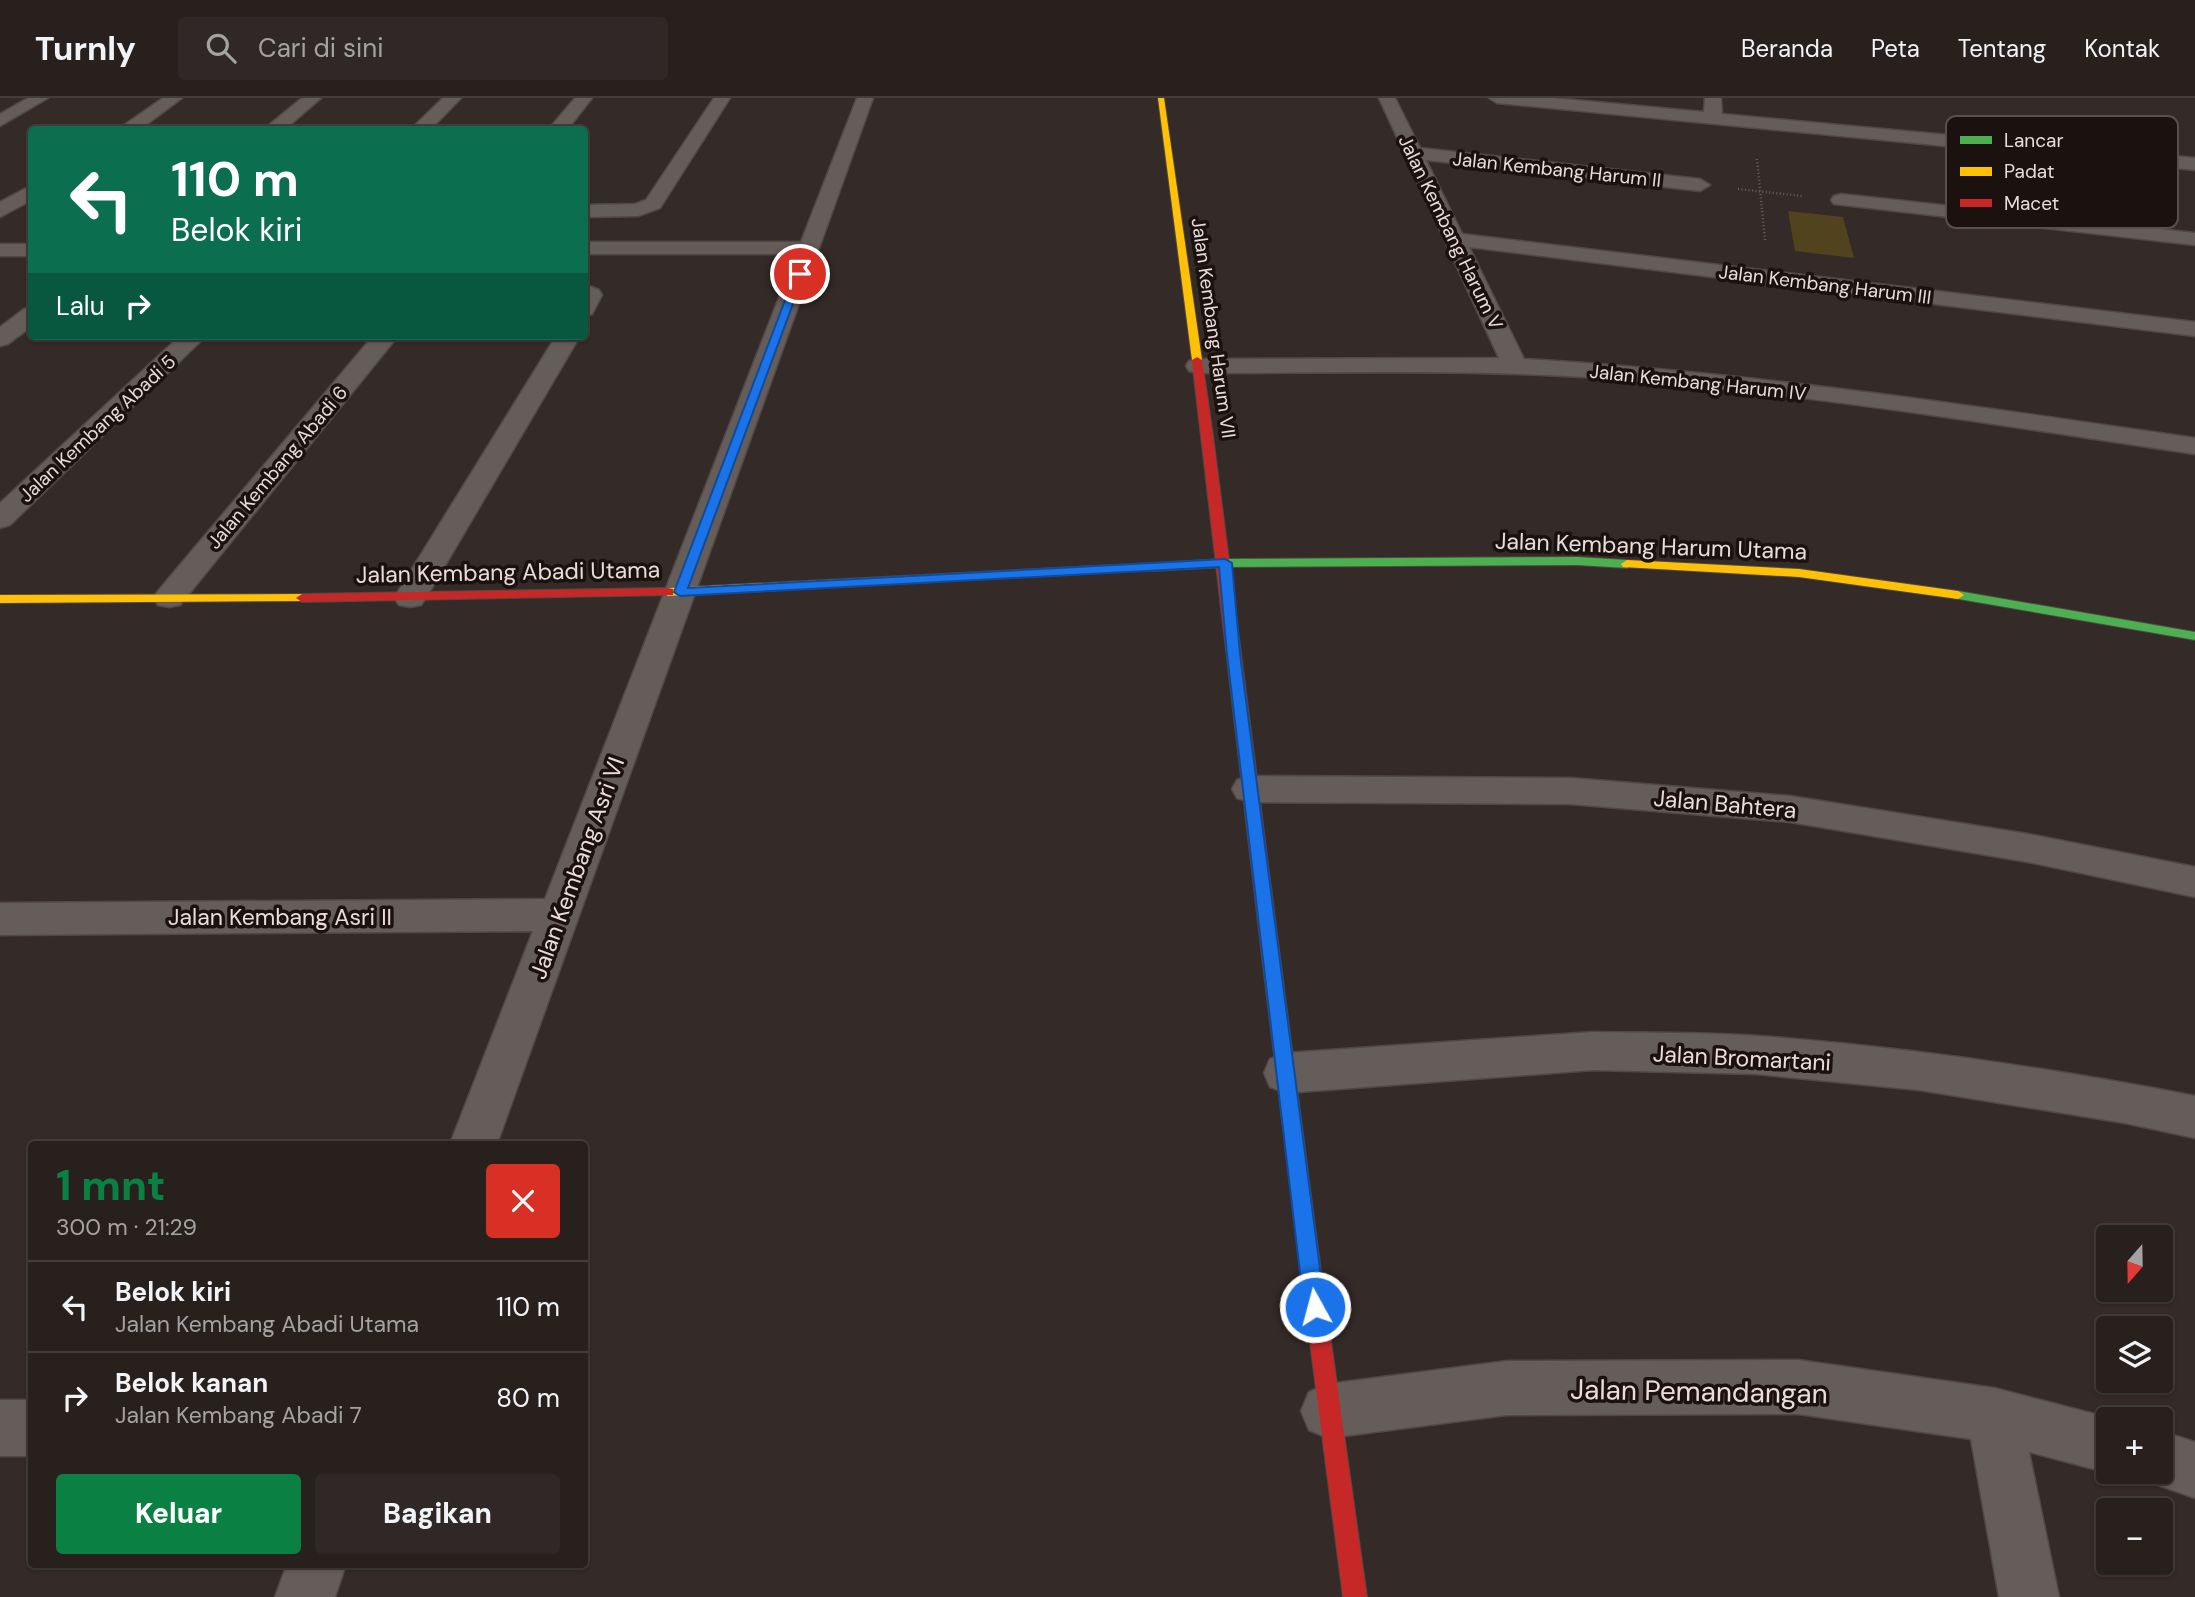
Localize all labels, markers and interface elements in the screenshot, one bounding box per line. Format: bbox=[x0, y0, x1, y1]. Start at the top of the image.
search box bbox=[178, 17, 668, 80]
text: Turnly bbox=[35, 27, 136, 70]
icon: search bbox=[202, 29, 240, 67]
text: Cari di sini bbox=[258, 31, 383, 65]
text: Beranda bbox=[1741, 33, 1833, 64]
text: Peta bbox=[1871, 33, 1920, 64]
text: Tentang bbox=[1958, 33, 2046, 64]
text: Kontak bbox=[2084, 33, 2160, 64]
legend bbox=[1946, 116, 2178, 228]
text: Lancar bbox=[2004, 128, 2064, 153]
street label: Jalan Kembang Harum V bbox=[1393, 131, 1509, 334]
street label: Jalan Kembang Harum II bbox=[1451, 146, 1662, 193]
text: 110 m bbox=[171, 147, 299, 211]
icon: left bbox=[56, 154, 147, 245]
text: Padat bbox=[2004, 159, 2054, 184]
text: Macet bbox=[2004, 191, 2059, 216]
text: Belok kiri bbox=[171, 209, 303, 251]
street label: Jalan Kembang Harum VII bbox=[1186, 216, 1241, 440]
pin bbox=[770, 244, 830, 304]
icon: arrive bbox=[781, 255, 819, 293]
street label: Jalan Kembang Harum III bbox=[1717, 259, 1933, 310]
icon: right bbox=[119, 287, 157, 325]
text: Lalu bbox=[56, 289, 105, 323]
street label: Jalan Kembang Abadi 5 bbox=[14, 349, 181, 508]
street label: Jalan Kembang Harum IV bbox=[1588, 359, 1808, 406]
street label: Jalan Kembang Abadi 6 bbox=[202, 381, 353, 554]
street label: Jalan Kembang Harum Utama bbox=[1494, 526, 1808, 566]
street label: Jalan Kembang Abadi Utama bbox=[356, 554, 660, 590]
street label: Jalan Kembang Asri VI bbox=[523, 753, 631, 983]
street label: Jalan Bahtera bbox=[1652, 783, 1798, 825]
street label: Jalan Kembang Asri II bbox=[168, 902, 392, 932]
street label: Jalan Bromartani bbox=[1652, 1038, 1832, 1078]
text: 1 mnt bbox=[56, 1158, 165, 1213]
button: close bbox=[486, 1164, 560, 1238]
text: 300 m · 21:29 bbox=[56, 1212, 197, 1242]
north arrow bbox=[2096, 1225, 2174, 1302]
map controls bbox=[2096, 1225, 2173, 1575]
position arrow bbox=[1278, 1270, 1352, 1344]
text: Belok kiri bbox=[115, 1275, 231, 1309]
icon: left bbox=[56, 1288, 94, 1326]
text: 110 m bbox=[496, 1290, 560, 1324]
text: Jalan Kembang Abadi Utama bbox=[115, 1309, 419, 1339]
button: layers bbox=[2096, 1316, 2173, 1393]
text: Belok kanan bbox=[115, 1366, 268, 1400]
street label: Jalan Pemandangan bbox=[1570, 1371, 1828, 1412]
icon: right bbox=[56, 1379, 94, 1417]
text: 80 m bbox=[496, 1381, 560, 1415]
text: Jalan Kembang Abadi 7 bbox=[115, 1400, 362, 1430]
button: + bbox=[2096, 1407, 2173, 1484]
button: Keluar bbox=[56, 1474, 301, 1554]
button: Bagikan bbox=[315, 1474, 560, 1554]
button: − bbox=[2096, 1498, 2173, 1575]

